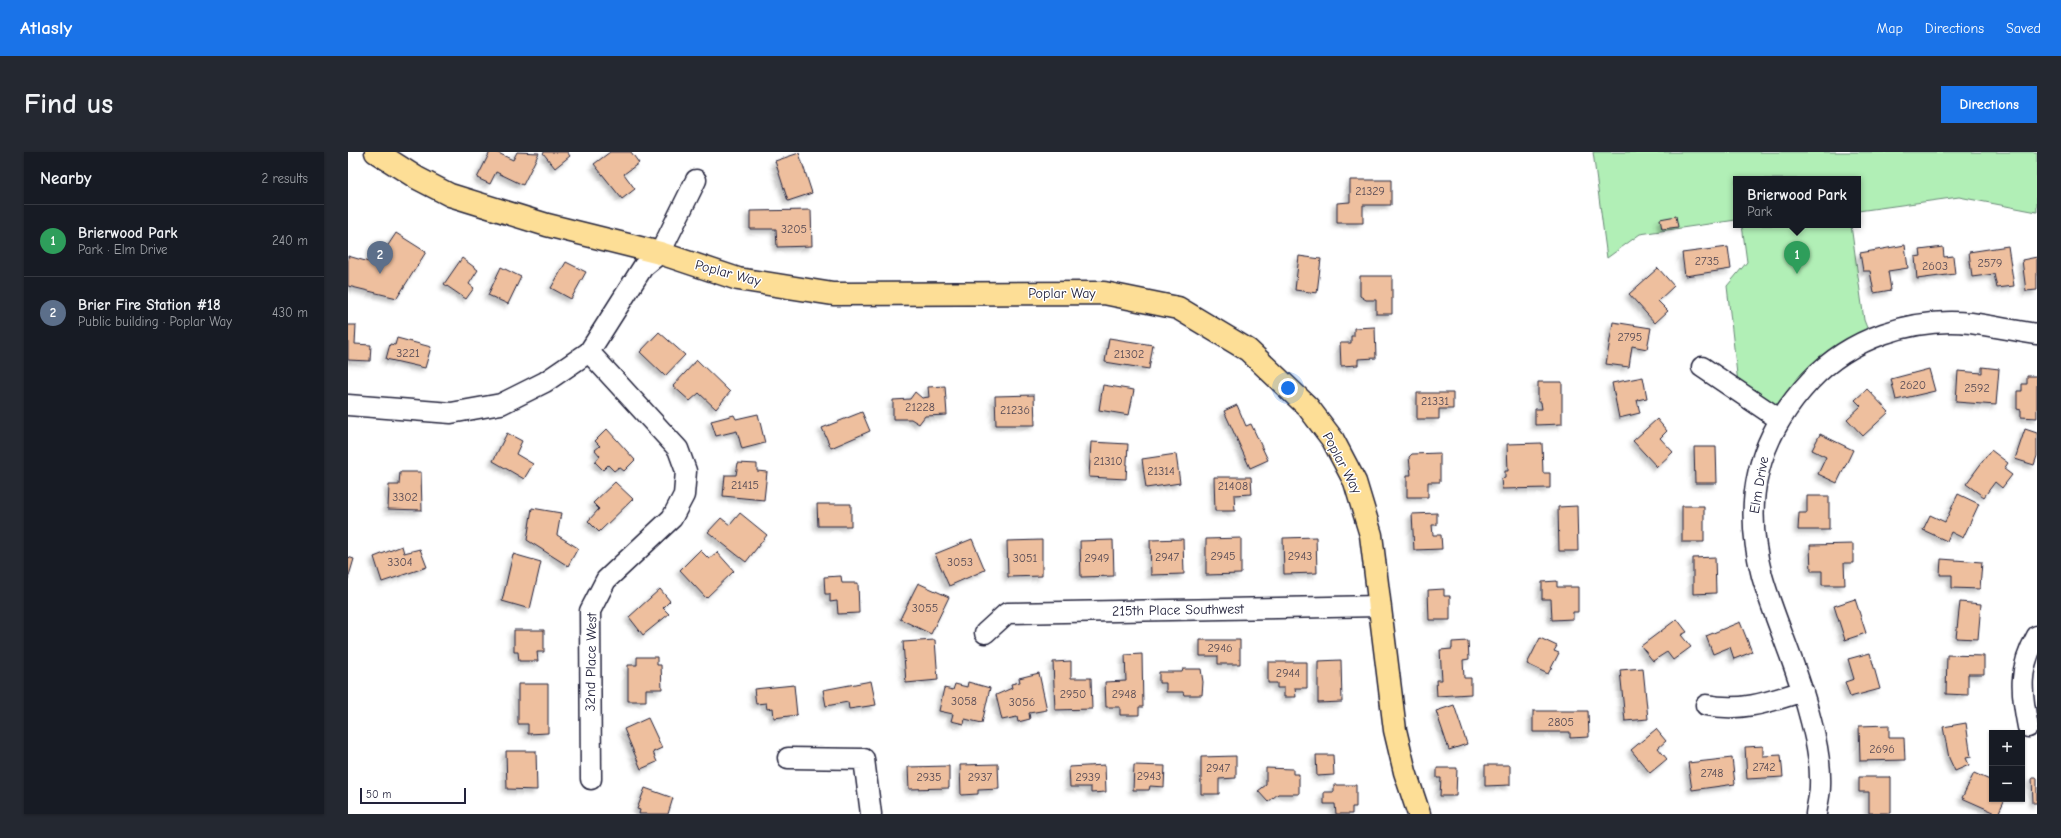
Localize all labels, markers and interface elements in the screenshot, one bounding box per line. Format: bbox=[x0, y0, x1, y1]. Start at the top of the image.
text: Atlasly bbox=[20, 17, 72, 39]
text: Map bbox=[1876, 20, 1903, 37]
text: Directions bbox=[1925, 20, 1984, 37]
text: Saved bbox=[2006, 20, 2041, 37]
button: Directions bbox=[1941, 86, 2037, 123]
text: Find us bbox=[24, 88, 113, 120]
text: Nearby bbox=[40, 169, 91, 188]
text: 2 results bbox=[261, 171, 308, 186]
popup bbox=[1733, 176, 1861, 228]
house number: 21329 bbox=[1355, 184, 1385, 198]
text: Brierwood Park bbox=[1747, 186, 1847, 204]
text: Park bbox=[1747, 204, 1772, 219]
house number: 3205 bbox=[781, 222, 807, 236]
text: Brierwood Park bbox=[78, 224, 178, 242]
text: 1 bbox=[50, 233, 56, 248]
text: 240 m bbox=[272, 233, 308, 248]
pin: 2 bbox=[367, 241, 393, 274]
pin: 1 bbox=[1784, 241, 1810, 274]
text: Park · Elm Drive bbox=[78, 242, 168, 257]
house number: 2735 bbox=[1695, 254, 1719, 268]
street label: Poplar Way bbox=[693, 256, 763, 290]
house number: 2579 bbox=[1978, 256, 2002, 270]
house number: 2603 bbox=[1922, 259, 1948, 273]
street label: Poplar Way bbox=[1028, 285, 1096, 302]
text: Brier Fire Station #18 bbox=[78, 296, 221, 314]
text: 2 bbox=[50, 305, 56, 320]
text: 430 m bbox=[272, 305, 308, 320]
text: Public building · Poplar Way bbox=[78, 314, 232, 329]
house number: 2795 bbox=[1618, 330, 1642, 344]
house number: 3221 bbox=[396, 346, 420, 360]
house number: 21302 bbox=[1114, 347, 1144, 361]
your location bbox=[1278, 378, 1298, 398]
house number: 2620 bbox=[1900, 378, 1926, 392]
house number: 2592 bbox=[1964, 381, 1990, 395]
house number: 21331 bbox=[1421, 394, 1449, 408]
house number: 21228 bbox=[905, 400, 935, 414]
house number: 21236 bbox=[1000, 403, 1030, 417]
street label: Poplar Way bbox=[1319, 429, 1366, 497]
house number: 21310 bbox=[1093, 454, 1123, 468]
street label: Elm Drive bbox=[1746, 455, 1772, 515]
house number: 21314 bbox=[1147, 464, 1175, 478]
house number: 21415 bbox=[731, 478, 759, 492]
house number: 21408 bbox=[1218, 479, 1248, 493]
house number: 3302 bbox=[392, 490, 418, 504]
house number: 2945 bbox=[1211, 549, 1235, 563]
house number: 2943 bbox=[1288, 549, 1312, 563]
house number: 2947 bbox=[1155, 550, 1179, 564]
house number: 3051 bbox=[1013, 551, 1038, 565]
house number: 2949 bbox=[1085, 551, 1109, 565]
house number: 3304 bbox=[387, 555, 413, 569]
house number: 3053 bbox=[947, 555, 973, 569]
street label: 215th Place Southwest bbox=[1112, 600, 1245, 620]
house number: 3055 bbox=[912, 601, 938, 615]
street label: 32nd Place West bbox=[582, 611, 600, 712]
house number: 2946 bbox=[1208, 641, 1232, 655]
house number: 2944 bbox=[1276, 666, 1300, 680]
house number: 2950 bbox=[1060, 687, 1086, 701]
house number: 2948 bbox=[1112, 687, 1136, 701]
house number: 3058 bbox=[951, 694, 977, 708]
house number: 3056 bbox=[1009, 695, 1035, 709]
house number: 2805 bbox=[1548, 715, 1574, 729]
map controls bbox=[1989, 730, 2025, 802]
button: + bbox=[1989, 730, 2025, 766]
house number: 2696 bbox=[1869, 742, 1895, 756]
house number: 2742 bbox=[1752, 760, 1776, 774]
house number: 2947 bbox=[1206, 761, 1230, 775]
house number: 2748 bbox=[1701, 766, 1723, 780]
button: − bbox=[1989, 766, 2025, 802]
house number: 2943 bbox=[1137, 769, 1161, 783]
house number: 2935 bbox=[916, 770, 942, 784]
house number: 2937 bbox=[968, 770, 993, 784]
house number: 2939 bbox=[1075, 770, 1101, 784]
scale bar bbox=[360, 786, 466, 805]
text: 50 m bbox=[366, 788, 391, 801]

